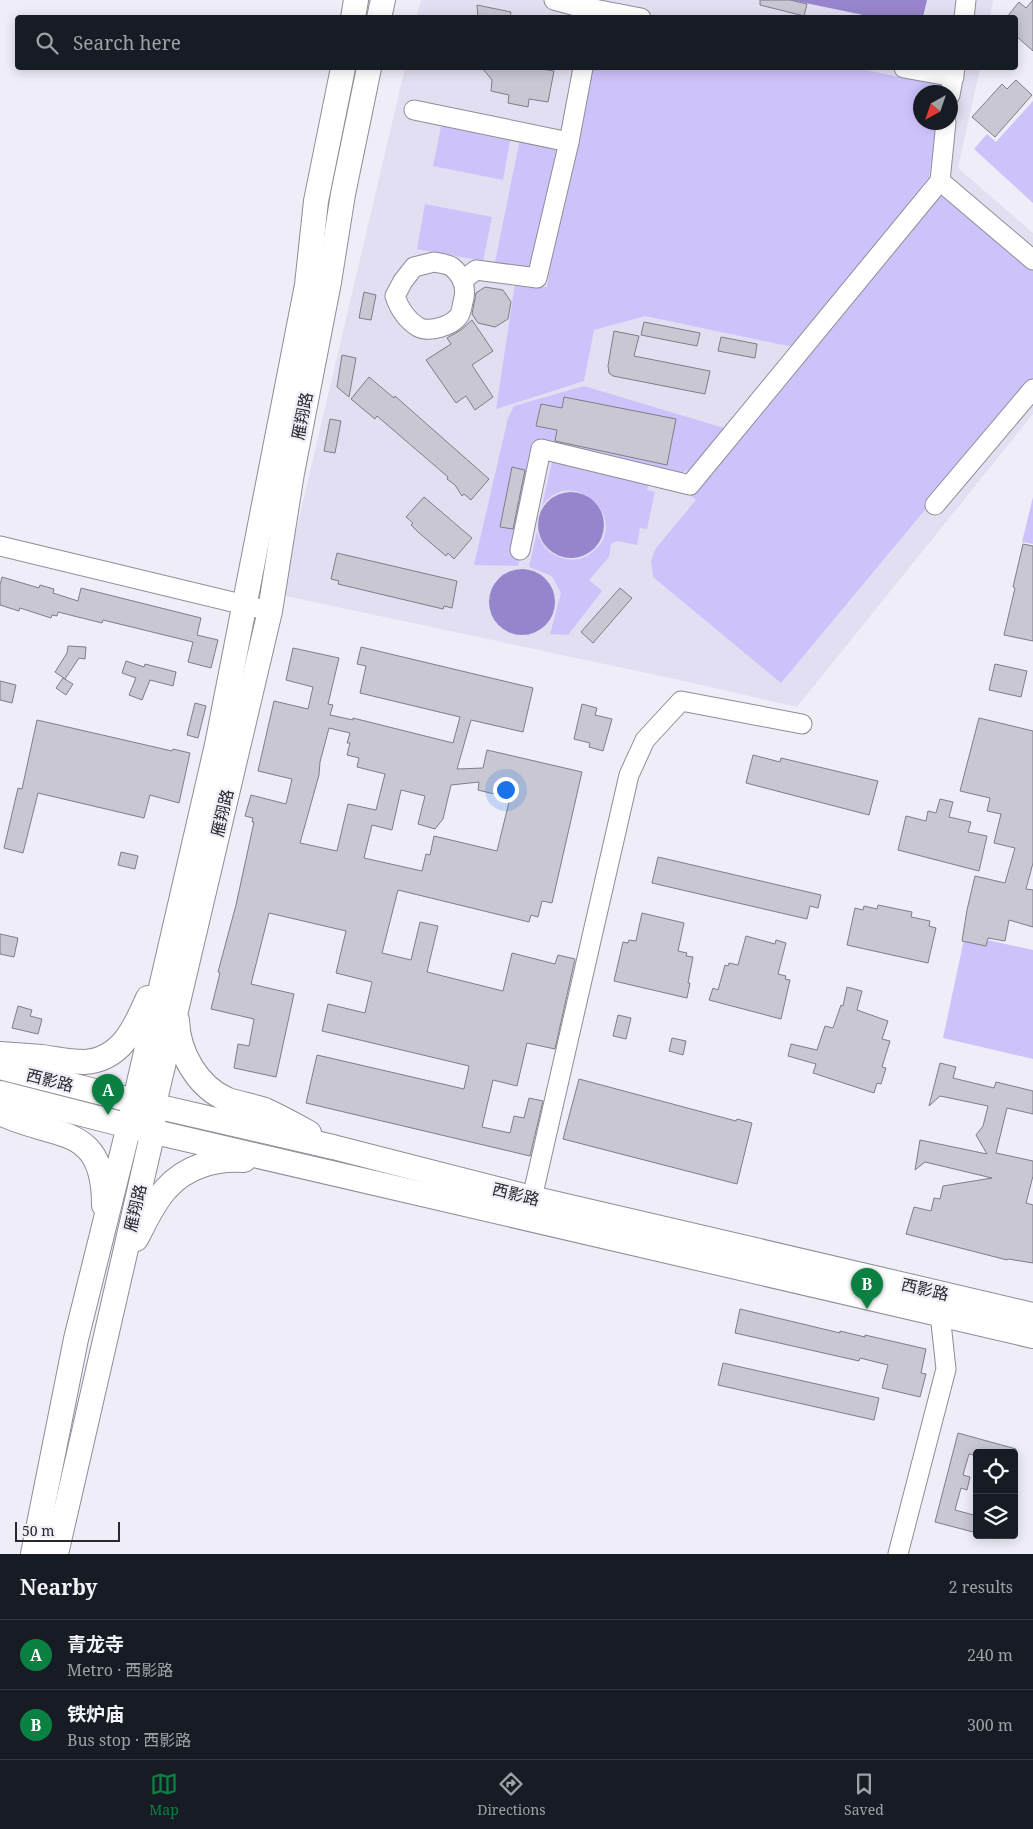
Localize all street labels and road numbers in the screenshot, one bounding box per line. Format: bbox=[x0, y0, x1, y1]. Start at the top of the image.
street label: 雁翔路 bbox=[287, 390, 317, 442]
street label: 雁翔路 bbox=[206, 787, 238, 839]
street label: 西影路 bbox=[24, 1064, 76, 1096]
street label: 西影路 bbox=[490, 1178, 542, 1210]
street label: 雁翔路 bbox=[119, 1182, 151, 1234]
street label: 西影路 bbox=[899, 1273, 951, 1305]

